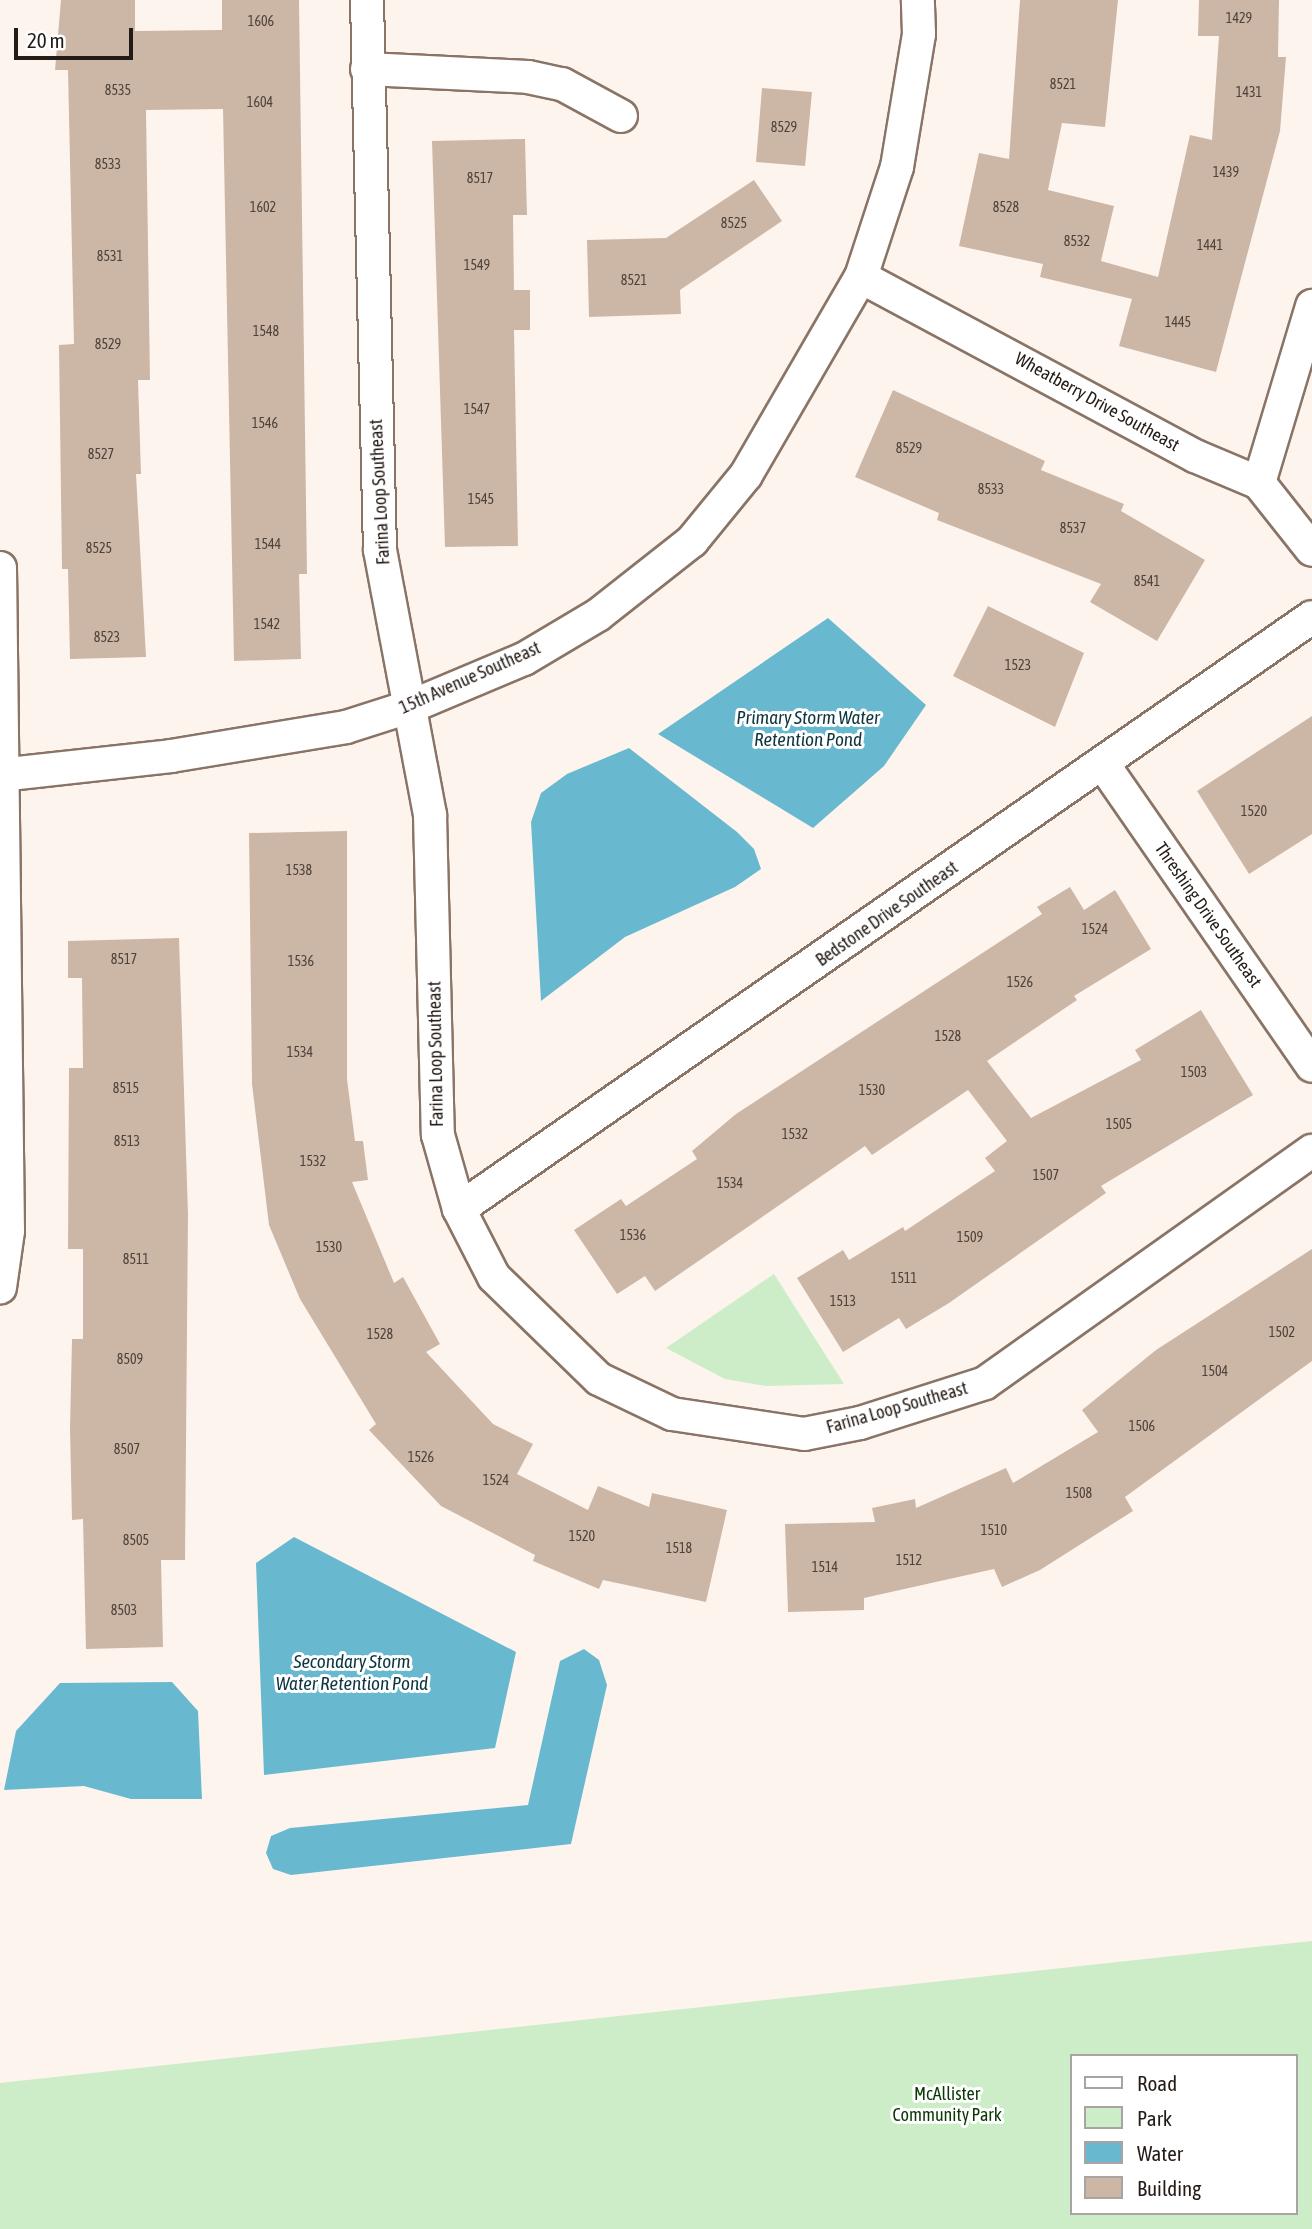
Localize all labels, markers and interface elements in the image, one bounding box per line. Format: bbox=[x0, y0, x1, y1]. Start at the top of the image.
house number: 1429 bbox=[1226, 10, 1252, 26]
house number: 1606 bbox=[248, 13, 274, 29]
scale bar bbox=[18, 14, 136, 58]
text: 20 m bbox=[27, 28, 65, 52]
house number: 8521 bbox=[1050, 76, 1076, 92]
house number: 8535 bbox=[105, 82, 131, 98]
house number: 1431 bbox=[1236, 84, 1262, 100]
house number: 1604 bbox=[247, 94, 273, 110]
house number: 8529 bbox=[771, 119, 797, 135]
house number: 8533 bbox=[95, 156, 121, 172]
house number: 1439 bbox=[1213, 164, 1239, 180]
house number: 8517 bbox=[467, 170, 493, 186]
house number: 1602 bbox=[250, 199, 276, 215]
house number: 8528 bbox=[993, 199, 1019, 215]
house number: 8525 bbox=[721, 215, 747, 231]
house number: 8532 bbox=[1064, 233, 1090, 249]
house number: 1441 bbox=[1197, 237, 1223, 253]
house number: 8531 bbox=[97, 248, 123, 264]
house number: 1549 bbox=[464, 257, 490, 273]
house number: 8521 bbox=[621, 272, 647, 288]
house number: 1445 bbox=[1165, 314, 1191, 330]
house number: 1548 bbox=[253, 323, 279, 339]
house number: 8529 bbox=[95, 336, 121, 352]
street label: Wheatberry Drive Southeast bbox=[1011, 348, 1183, 456]
house number: 1547 bbox=[464, 401, 490, 417]
house number: 1546 bbox=[252, 415, 278, 431]
street label: Farina Loop Southeast bbox=[365, 419, 395, 565]
house number: 8529 bbox=[896, 440, 922, 456]
house number: 8527 bbox=[88, 446, 114, 462]
house number: 8533 bbox=[978, 481, 1004, 497]
house number: 1545 bbox=[468, 491, 494, 507]
house number: 8537 bbox=[1060, 520, 1086, 536]
house number: 1544 bbox=[255, 536, 281, 552]
house number: 8525 bbox=[86, 540, 112, 556]
house number: 8541 bbox=[1134, 573, 1160, 589]
house number: 1542 bbox=[254, 616, 280, 632]
house number: 8523 bbox=[94, 629, 120, 645]
street label: 15th Avenue Southeast bbox=[396, 637, 544, 719]
house number: 1523 bbox=[1005, 657, 1031, 673]
water label: Primary Storm Water Retention Pond bbox=[736, 707, 880, 751]
house number: 1520 bbox=[1241, 803, 1267, 819]
street label: Threshing Drive Southeast bbox=[1150, 838, 1266, 992]
street label: Bedstone Drive Southeast bbox=[812, 857, 962, 971]
house number: 1538 bbox=[286, 862, 312, 878]
house number: 1524 bbox=[1082, 921, 1108, 937]
house number: 8517 bbox=[111, 951, 137, 967]
house number: 1536 bbox=[288, 953, 314, 969]
house number: 1526 bbox=[1007, 974, 1033, 990]
street label: Farina Loop Southeast bbox=[424, 981, 448, 1127]
house number: 1528 bbox=[935, 1028, 961, 1044]
house number: 1534 bbox=[287, 1044, 313, 1060]
house number: 1503 bbox=[1181, 1064, 1207, 1080]
house number: 8515 bbox=[113, 1080, 139, 1096]
house number: 1530 bbox=[859, 1082, 885, 1098]
house number: 1505 bbox=[1106, 1116, 1132, 1132]
house number: 1532 bbox=[782, 1126, 808, 1142]
house number: 8513 bbox=[114, 1133, 140, 1149]
house number: 1532 bbox=[300, 1153, 326, 1169]
house number: 1507 bbox=[1033, 1167, 1059, 1183]
house number: 1534 bbox=[717, 1175, 743, 1191]
house number: 1536 bbox=[620, 1227, 646, 1243]
house number: 1509 bbox=[957, 1229, 983, 1245]
house number: 1530 bbox=[316, 1239, 342, 1255]
house number: 8511 bbox=[123, 1251, 149, 1267]
house number: 1511 bbox=[891, 1270, 917, 1286]
house number: 1513 bbox=[830, 1293, 856, 1309]
house number: 1502 bbox=[1269, 1324, 1295, 1340]
house number: 1528 bbox=[367, 1326, 393, 1342]
house number: 8509 bbox=[117, 1351, 143, 1367]
house number: 1504 bbox=[1202, 1363, 1228, 1379]
street label: Farina Loop Southeast bbox=[824, 1378, 970, 1438]
house number: 1506 bbox=[1129, 1418, 1155, 1434]
house number: 8507 bbox=[114, 1441, 140, 1457]
house number: 1526 bbox=[408, 1449, 434, 1465]
house number: 1524 bbox=[483, 1472, 509, 1488]
house number: 1508 bbox=[1066, 1485, 1092, 1501]
house number: 1510 bbox=[981, 1522, 1007, 1538]
house number: 1520 bbox=[569, 1528, 595, 1544]
house number: 8505 bbox=[123, 1532, 149, 1548]
house number: 1518 bbox=[666, 1540, 692, 1556]
house number: 1512 bbox=[896, 1552, 922, 1568]
house number: 1514 bbox=[812, 1559, 838, 1575]
house number: 8503 bbox=[111, 1602, 137, 1618]
water label: Secondary Storm Water Retention Pond bbox=[276, 1651, 428, 1695]
legend bbox=[1070, 2054, 1298, 2215]
text: Road bbox=[1137, 2071, 1177, 2095]
park label: McAllister Community Park bbox=[892, 2084, 1002, 2126]
text: Park bbox=[1137, 2106, 1172, 2130]
text: Water bbox=[1137, 2141, 1183, 2165]
text: Building bbox=[1137, 2176, 1201, 2200]

